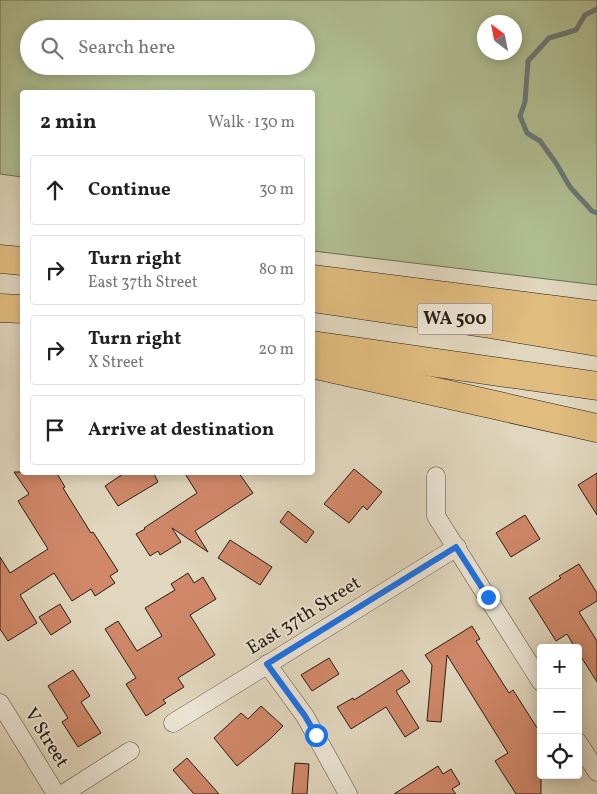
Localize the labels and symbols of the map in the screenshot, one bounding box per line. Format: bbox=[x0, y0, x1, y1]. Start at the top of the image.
north arrow bbox=[477, 15, 522, 60]
road number: WA 500 bbox=[418, 304, 492, 334]
street label: East 37th Street bbox=[242, 570, 366, 661]
route end bbox=[477, 586, 500, 609]
street label: V Street bbox=[17, 703, 75, 773]
route start bbox=[305, 724, 328, 747]

